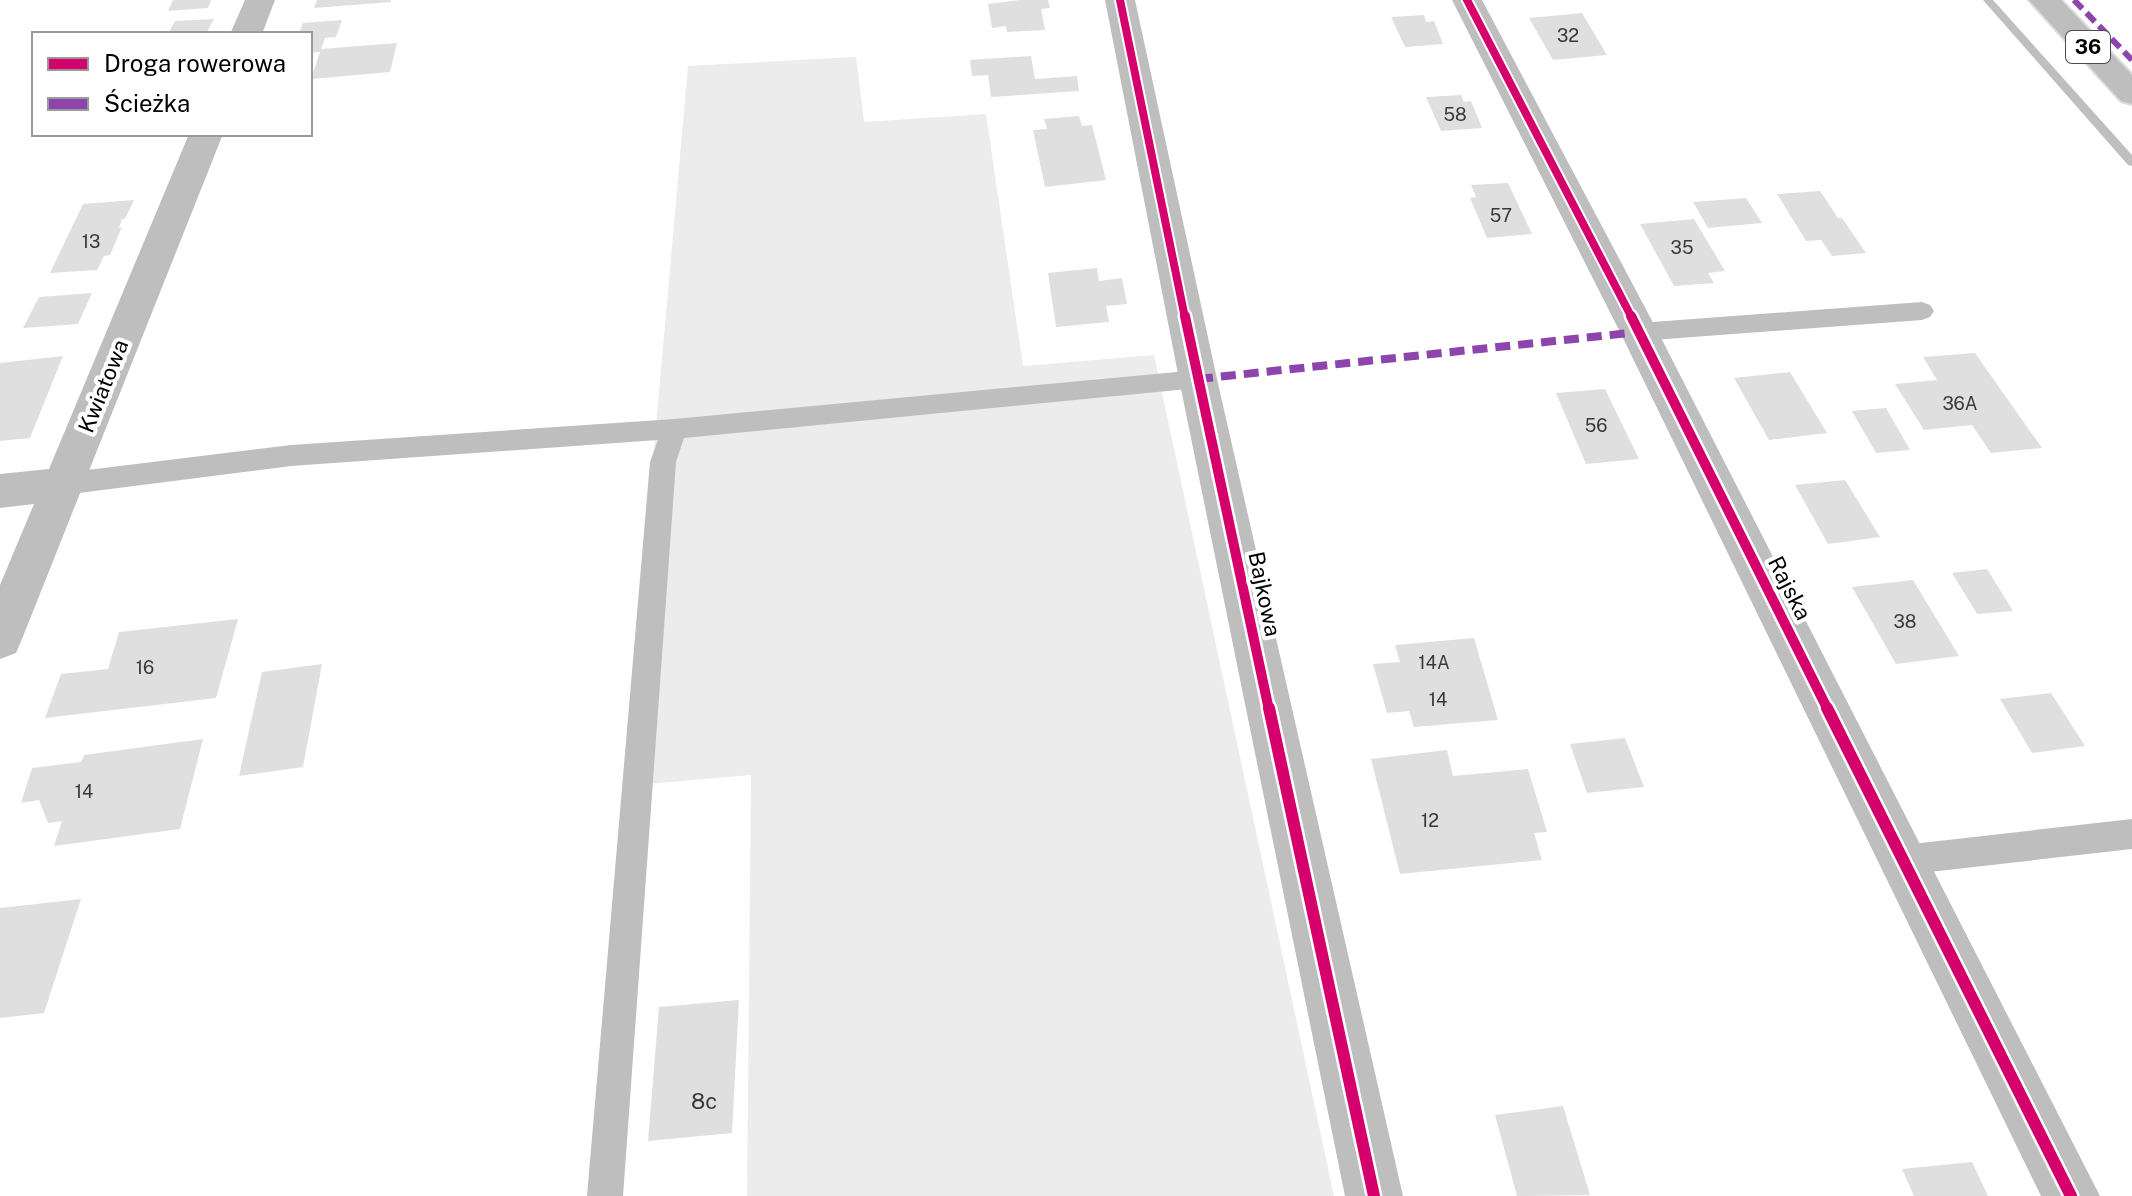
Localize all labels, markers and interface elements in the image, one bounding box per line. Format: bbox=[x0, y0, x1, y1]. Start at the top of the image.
house number: 32 bbox=[1557, 25, 1579, 46]
road number: 36 bbox=[2066, 31, 2110, 63]
legend bbox=[32, 32, 312, 136]
text: Droga rowerowa bbox=[104, 49, 286, 77]
text: Ścieżka bbox=[104, 89, 190, 117]
house number: 58 bbox=[1443, 104, 1467, 125]
house number: 57 bbox=[1490, 205, 1512, 226]
house number: 13 bbox=[82, 231, 100, 252]
house number: 35 bbox=[1671, 237, 1693, 258]
street label: Kwiatowa bbox=[73, 336, 133, 436]
house number: 36A bbox=[1942, 393, 1978, 414]
house number: 56 bbox=[1585, 415, 1607, 436]
street label: Bajkowa bbox=[1243, 549, 1287, 639]
street label: Rajska bbox=[1763, 552, 1817, 624]
house number: 38 bbox=[1894, 611, 1916, 632]
house number: 14A bbox=[1418, 652, 1450, 673]
house number: 16 bbox=[136, 657, 154, 678]
house number: 14 bbox=[1429, 689, 1447, 710]
house number: 14 bbox=[75, 781, 93, 802]
house number: 12 bbox=[1421, 810, 1439, 831]
house number: 8c bbox=[691, 1088, 717, 1114]

